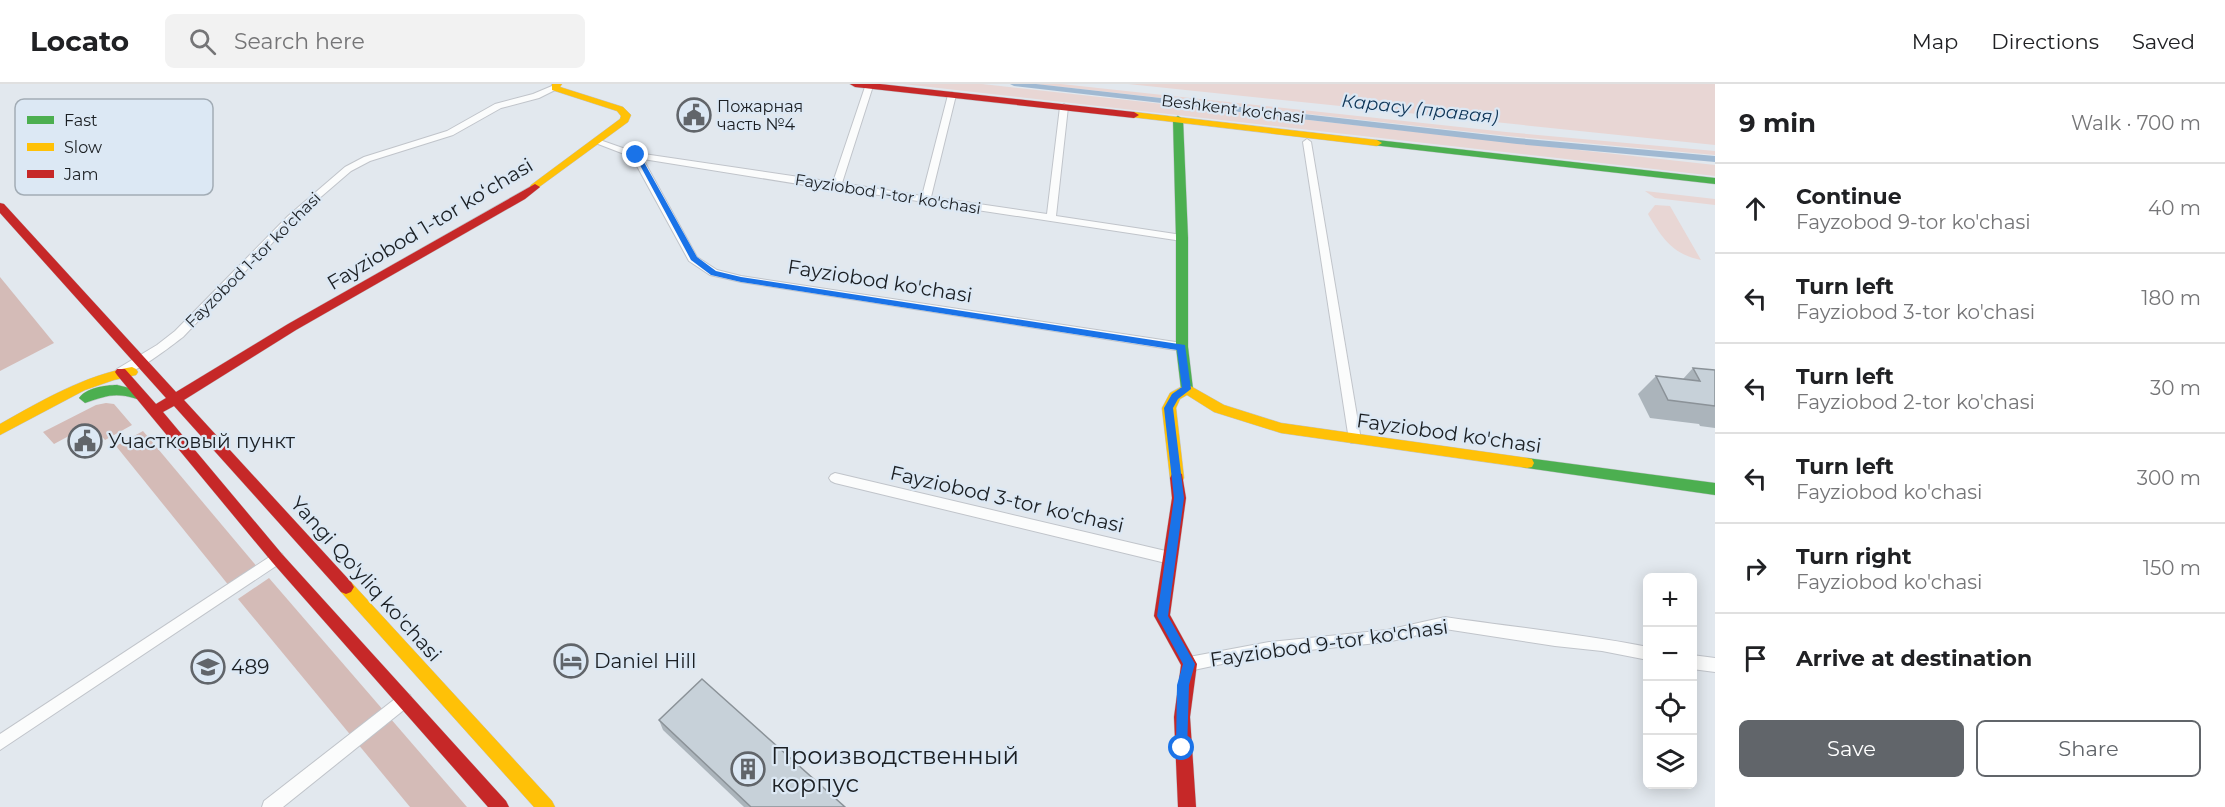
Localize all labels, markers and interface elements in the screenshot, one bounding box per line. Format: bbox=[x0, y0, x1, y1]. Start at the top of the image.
search box bbox=[165, 14, 585, 68]
text: Locato bbox=[30, 24, 129, 58]
icon: search bbox=[186, 25, 219, 58]
text: Search here bbox=[234, 28, 365, 55]
text: Map bbox=[1912, 29, 1958, 54]
text: Directions bbox=[1991, 29, 2099, 54]
text: Saved bbox=[2132, 29, 2195, 54]
water label: Карасу (правая) bbox=[1341, 90, 1499, 128]
street label: Beshkent ko'chasi bbox=[1160, 91, 1306, 127]
public building icon: Пожарная часть №4 bbox=[676, 97, 712, 133]
place label: Пожарная часть №4 bbox=[717, 97, 803, 134]
legend bbox=[15, 99, 213, 195]
text: 9 min bbox=[1739, 107, 1816, 139]
text: Fast bbox=[64, 111, 98, 130]
text: Walk · 700 m bbox=[2071, 111, 2201, 135]
text: Slow bbox=[64, 138, 102, 157]
route end bbox=[622, 141, 648, 167]
street label: Fayziobod 1-tor koʻchasi bbox=[323, 153, 537, 295]
text: Jam bbox=[63, 165, 98, 184]
street label: Fayziobod 1-tor ko'chasi bbox=[794, 170, 982, 218]
text: Continue bbox=[1796, 183, 1902, 210]
street label: Fayzobod 1-tor ko'chasi bbox=[181, 188, 325, 332]
icon: ahead bbox=[1739, 192, 1772, 225]
text: 40 m bbox=[2148, 196, 2201, 220]
text: Fayzobod 9-tor ko'chasi bbox=[1796, 210, 2031, 234]
street label: Fayziobod ko'chasi bbox=[786, 255, 974, 307]
text: Turn left bbox=[1796, 273, 1894, 300]
icon: left bbox=[1739, 282, 1772, 315]
text: 180 m bbox=[2141, 286, 2201, 310]
text: Fayziobod 3-tor ko'chasi bbox=[1796, 300, 2035, 324]
text: Turn left bbox=[1796, 363, 1894, 390]
icon: left bbox=[1739, 372, 1772, 405]
text: 30 m bbox=[2150, 376, 2201, 400]
text: Fayziobod 2-tor ko'chasi bbox=[1796, 390, 2035, 414]
street label: Fayziobod ko'chasi bbox=[1355, 408, 1543, 458]
public building icon: Участковый пункт bbox=[67, 423, 103, 459]
place label: Участковый пункт bbox=[108, 429, 296, 453]
text: Turn left bbox=[1796, 453, 1894, 480]
street label: Fayziobod 3-tor ko'chasi bbox=[888, 460, 1126, 538]
icon: left bbox=[1739, 462, 1772, 495]
text: 300 m bbox=[2137, 466, 2201, 490]
text: Fayziobod ko'chasi bbox=[1796, 480, 1982, 504]
street label: Yangi Qo'yliq ko'chasi bbox=[286, 492, 446, 666]
text: Turn right bbox=[1796, 543, 1911, 570]
icon: right bbox=[1739, 552, 1772, 585]
text: 150 m bbox=[2143, 556, 2201, 580]
text: Fayziobod ko'chasi bbox=[1796, 570, 1982, 594]
map controls bbox=[1643, 573, 1697, 789]
button: + bbox=[1643, 573, 1697, 627]
street label: Fayziobod 9-tor ko'chasi bbox=[1208, 614, 1450, 672]
button: − bbox=[1643, 627, 1697, 681]
icon: arrive bbox=[1739, 642, 1772, 675]
hotel icon: Daniel Hill bbox=[553, 643, 589, 679]
text: Arrive at destination bbox=[1796, 645, 2032, 672]
school or university icon: 489 bbox=[190, 649, 226, 685]
place label: Daniel Hill bbox=[594, 649, 696, 673]
place label: 489 bbox=[231, 655, 269, 679]
button: locate bbox=[1643, 681, 1697, 735]
button: Save bbox=[1739, 720, 1964, 777]
button: Share bbox=[1976, 720, 2201, 777]
route start bbox=[1168, 734, 1194, 760]
button: layers bbox=[1643, 735, 1697, 789]
place label: Производственный корпус bbox=[771, 741, 1019, 798]
building icon: Производственный корпус bbox=[730, 751, 766, 787]

